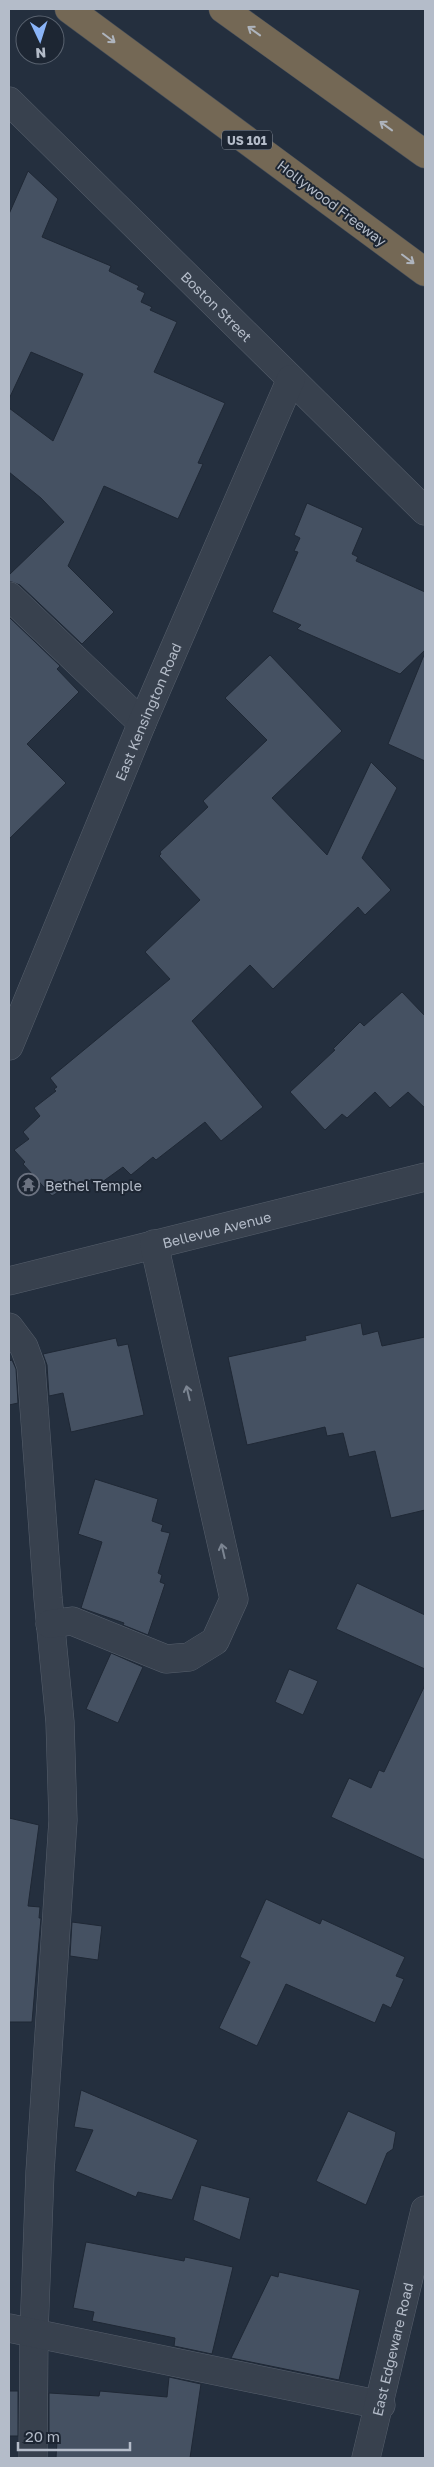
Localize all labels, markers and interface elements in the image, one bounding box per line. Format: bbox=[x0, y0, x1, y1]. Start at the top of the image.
north arrow bbox=[15, 15, 65, 65]
one-way arrow bbox=[247, 26, 261, 36]
one-way arrow bbox=[102, 33, 116, 43]
text: N bbox=[35, 45, 47, 62]
one-way arrow bbox=[379, 121, 393, 131]
road number: US 101 bbox=[222, 130, 272, 150]
street label: Hollywood Freeway bbox=[274, 156, 390, 250]
one-way arrow bbox=[401, 254, 414, 265]
street label: Boston Street bbox=[178, 267, 256, 345]
street label: East Kensington Road bbox=[111, 640, 184, 783]
temple icon: Bethel Temple bbox=[17, 1173, 41, 1197]
place label: Bethel Temple bbox=[45, 1177, 142, 1194]
street label: Bellevue Avenue bbox=[160, 1207, 273, 1251]
one-way arrow bbox=[183, 1385, 192, 1401]
one-way arrow bbox=[218, 1544, 227, 1560]
street label: East Edgeware Road bbox=[368, 2281, 416, 2418]
scale bar bbox=[18, 2420, 130, 2452]
text: 20 m bbox=[25, 2427, 60, 2445]

